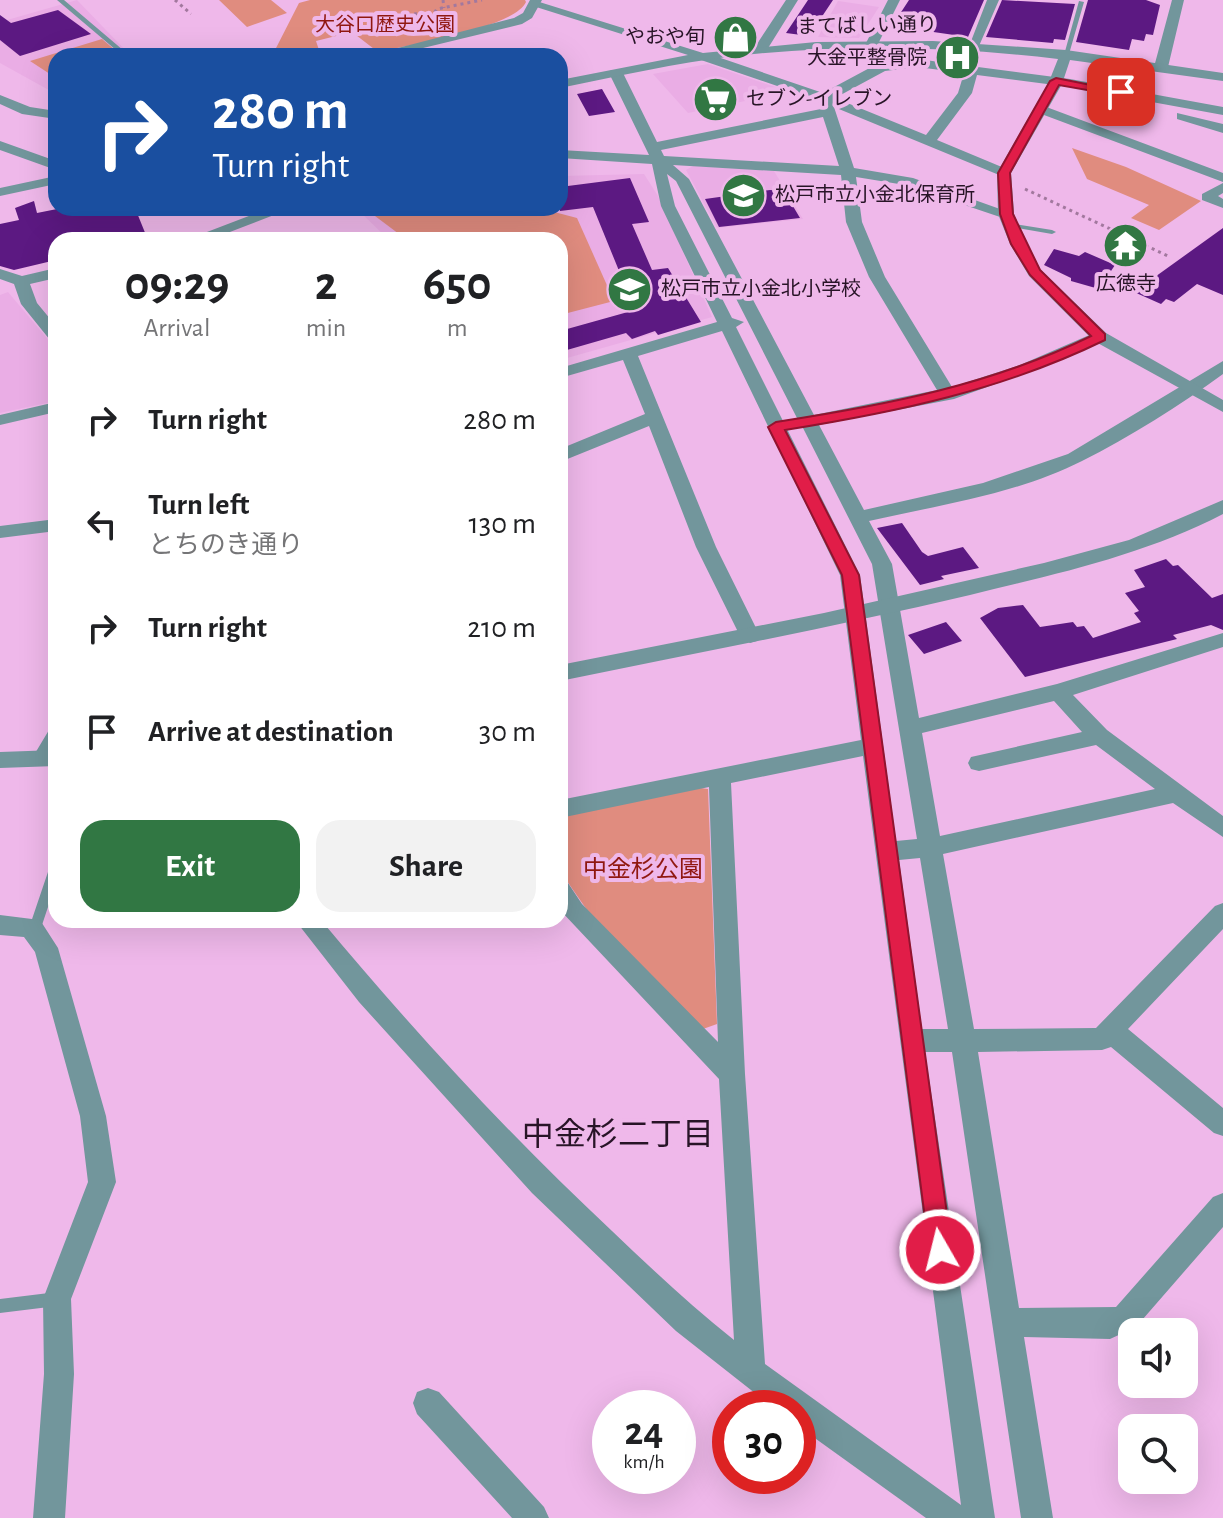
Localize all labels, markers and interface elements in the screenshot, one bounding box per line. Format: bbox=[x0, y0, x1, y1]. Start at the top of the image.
shop icon: やおや旬 bbox=[712, 13, 760, 61]
park label: 大谷口歴史公園 bbox=[315, 14, 455, 35]
street label: まてばしい通り bbox=[797, 14, 937, 37]
place label: やおや旬 bbox=[625, 26, 705, 47]
hospital icon: 大金平整骨院 bbox=[934, 34, 982, 82]
place label: 大金平整骨院 bbox=[807, 47, 927, 68]
pin bbox=[1087, 58, 1155, 126]
icon: arrive bbox=[1099, 70, 1143, 114]
supermarket icon: セブン-イレブン bbox=[691, 75, 739, 123]
icon: right bbox=[80, 80, 184, 184]
text: 280 m bbox=[212, 83, 349, 139]
place label: セブン-イレブン bbox=[746, 87, 892, 109]
text: Turn right bbox=[212, 148, 349, 184]
school or university icon: 松戸市立小金北保育所 bbox=[720, 171, 768, 219]
place label: 松戸市立小金北保育所 bbox=[775, 184, 975, 205]
temple icon: 広徳寺 bbox=[1102, 221, 1150, 269]
text: 09:29 bbox=[124, 261, 229, 309]
text: 2 bbox=[315, 261, 337, 309]
text: 650 bbox=[423, 261, 492, 309]
school or university icon: 松戸市立小金北小学校 bbox=[606, 265, 654, 313]
place label: 広徳寺 bbox=[1096, 273, 1156, 294]
place label: 松戸市立小金北小学校 bbox=[661, 278, 861, 299]
text: Arrival bbox=[143, 315, 210, 341]
text: min bbox=[306, 315, 346, 341]
text: m bbox=[447, 315, 468, 341]
icon: right bbox=[80, 398, 124, 442]
text: Turn right bbox=[148, 405, 267, 435]
text: 280 m bbox=[463, 405, 536, 435]
text: Turn left bbox=[148, 490, 249, 520]
icon: left bbox=[80, 502, 124, 546]
text: 130 m bbox=[469, 509, 536, 539]
text: とちのき通り bbox=[148, 532, 303, 558]
icon: right bbox=[80, 606, 124, 650]
text: Turn right bbox=[148, 613, 267, 643]
text: 210 m bbox=[467, 613, 536, 643]
icon: arrive bbox=[80, 710, 124, 754]
text: Arrive at destination bbox=[148, 717, 394, 747]
text: 30 m bbox=[479, 717, 536, 747]
button: Exit bbox=[80, 820, 300, 912]
button: Share bbox=[316, 820, 536, 912]
park label: 中金杉公園 bbox=[583, 856, 703, 882]
district label: 中金杉二丁目 bbox=[522, 1118, 714, 1151]
position arrow bbox=[898, 1208, 982, 1292]
map controls bbox=[1118, 1318, 1198, 1494]
button: sound bbox=[1118, 1318, 1198, 1398]
speed limit sign: 30 bbox=[712, 1390, 816, 1494]
text: 24 bbox=[625, 1412, 663, 1452]
button: search bbox=[1118, 1414, 1198, 1494]
text: km/h bbox=[623, 1452, 665, 1472]

